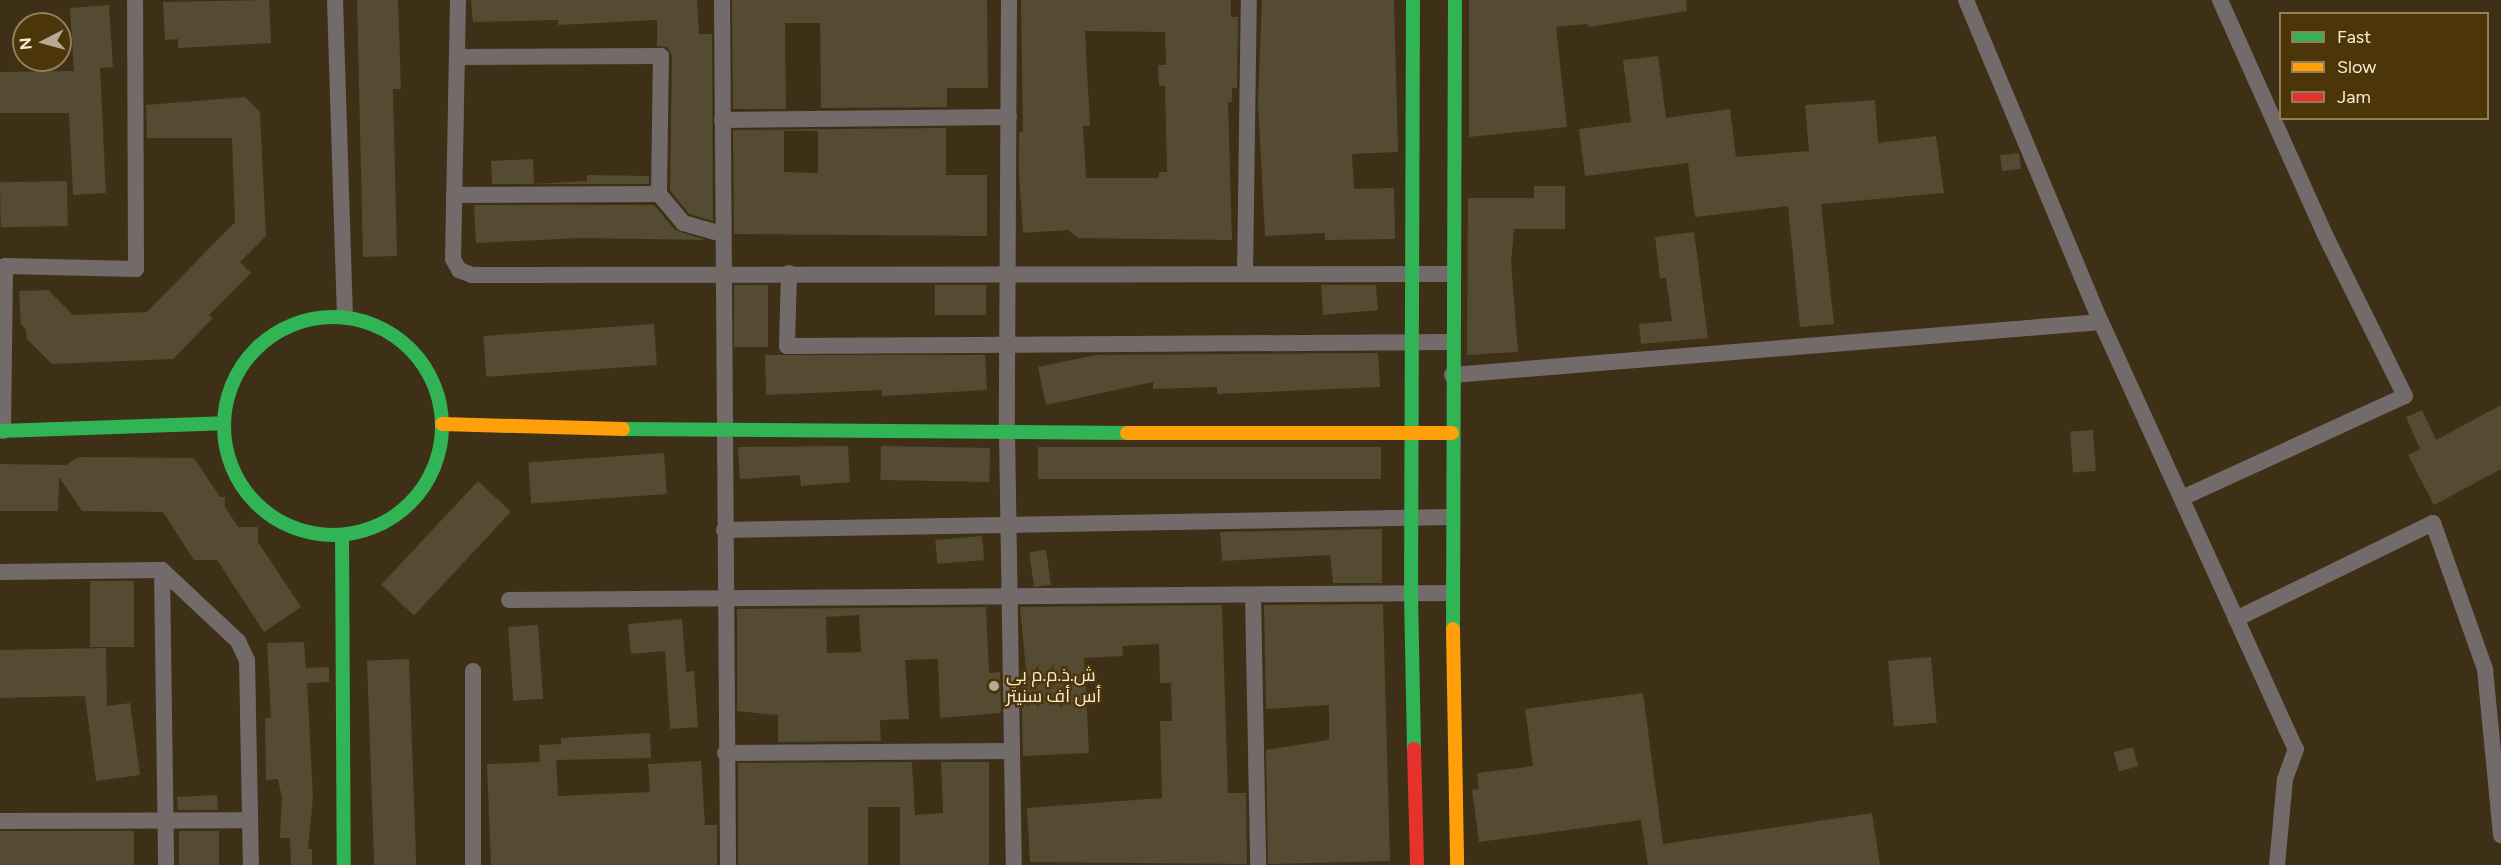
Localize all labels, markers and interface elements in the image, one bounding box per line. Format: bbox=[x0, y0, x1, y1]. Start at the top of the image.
north arrow bbox=[12, 12, 72, 72]
legend bbox=[2279, 12, 2489, 120]
text: Fast bbox=[2337, 26, 2371, 48]
text: N bbox=[15, 37, 36, 51]
text: Slow bbox=[2337, 56, 2376, 78]
text: Jam bbox=[2337, 86, 2371, 108]
place label: ش.ذ.م.م بي أس أف سنيتر bbox=[1006, 665, 1101, 708]
marker: ش.ذ.م.م بي أس أف سنيتر bbox=[987, 679, 1001, 693]

